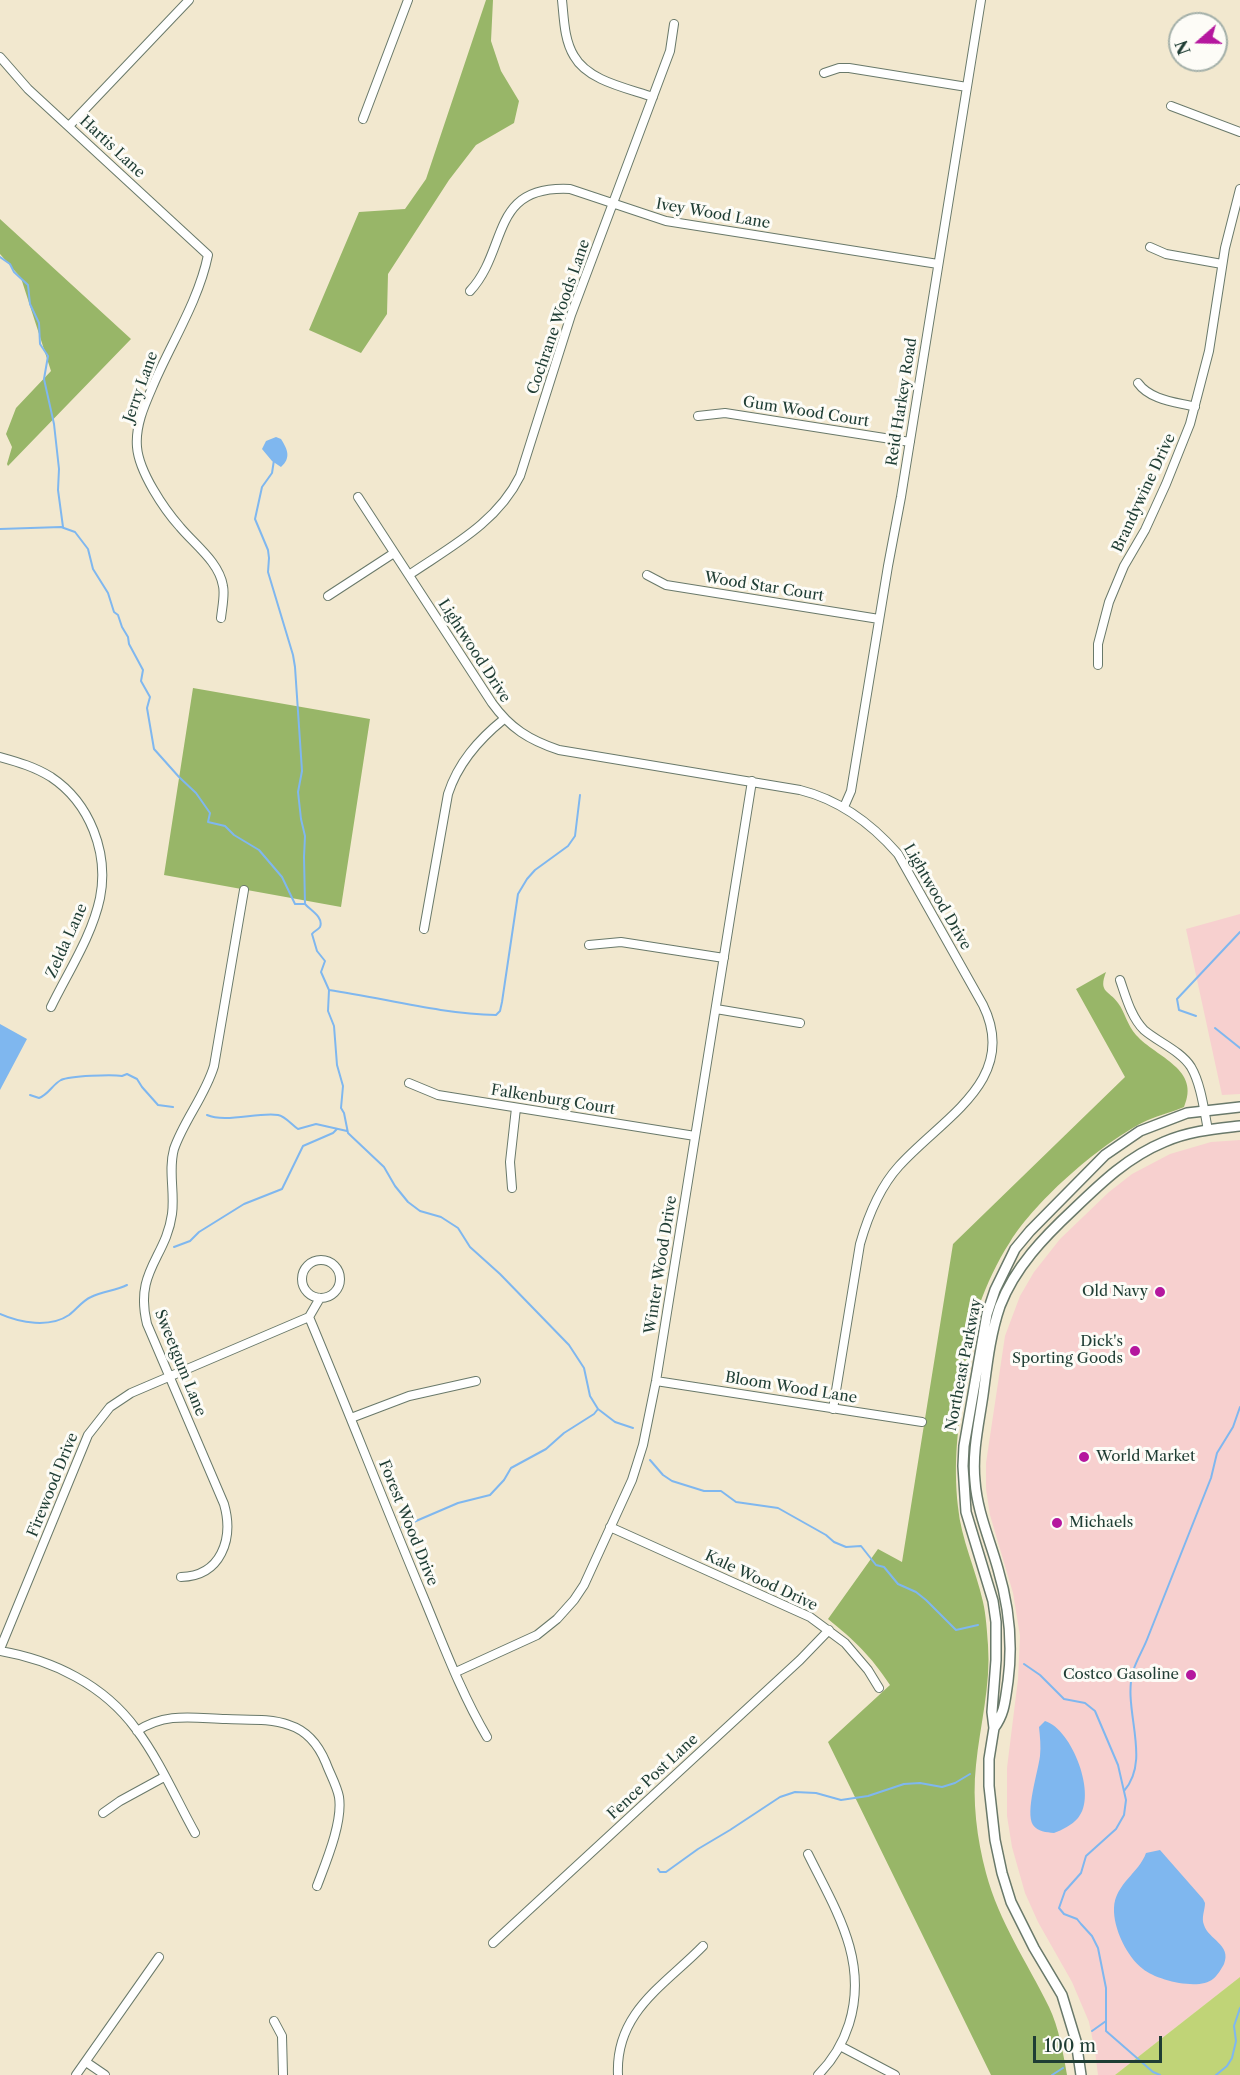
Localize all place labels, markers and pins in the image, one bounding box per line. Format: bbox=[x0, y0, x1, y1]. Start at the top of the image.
place label: Old Navy bbox=[1082, 1283, 1148, 1301]
marker: Old Navy bbox=[1153, 1285, 1167, 1299]
place label: Dick's Sporting Goods bbox=[1012, 1333, 1123, 1368]
marker: Dick's Sporting Goods bbox=[1128, 1344, 1142, 1358]
place label: World Market bbox=[1096, 1448, 1195, 1466]
marker: World Market bbox=[1077, 1450, 1091, 1464]
place label: Michaels bbox=[1069, 1514, 1133, 1532]
marker: Michaels bbox=[1050, 1516, 1064, 1530]
place label: Costco Gasoline bbox=[1063, 1666, 1179, 1684]
marker: Costco Gasoline bbox=[1184, 1668, 1198, 1682]

